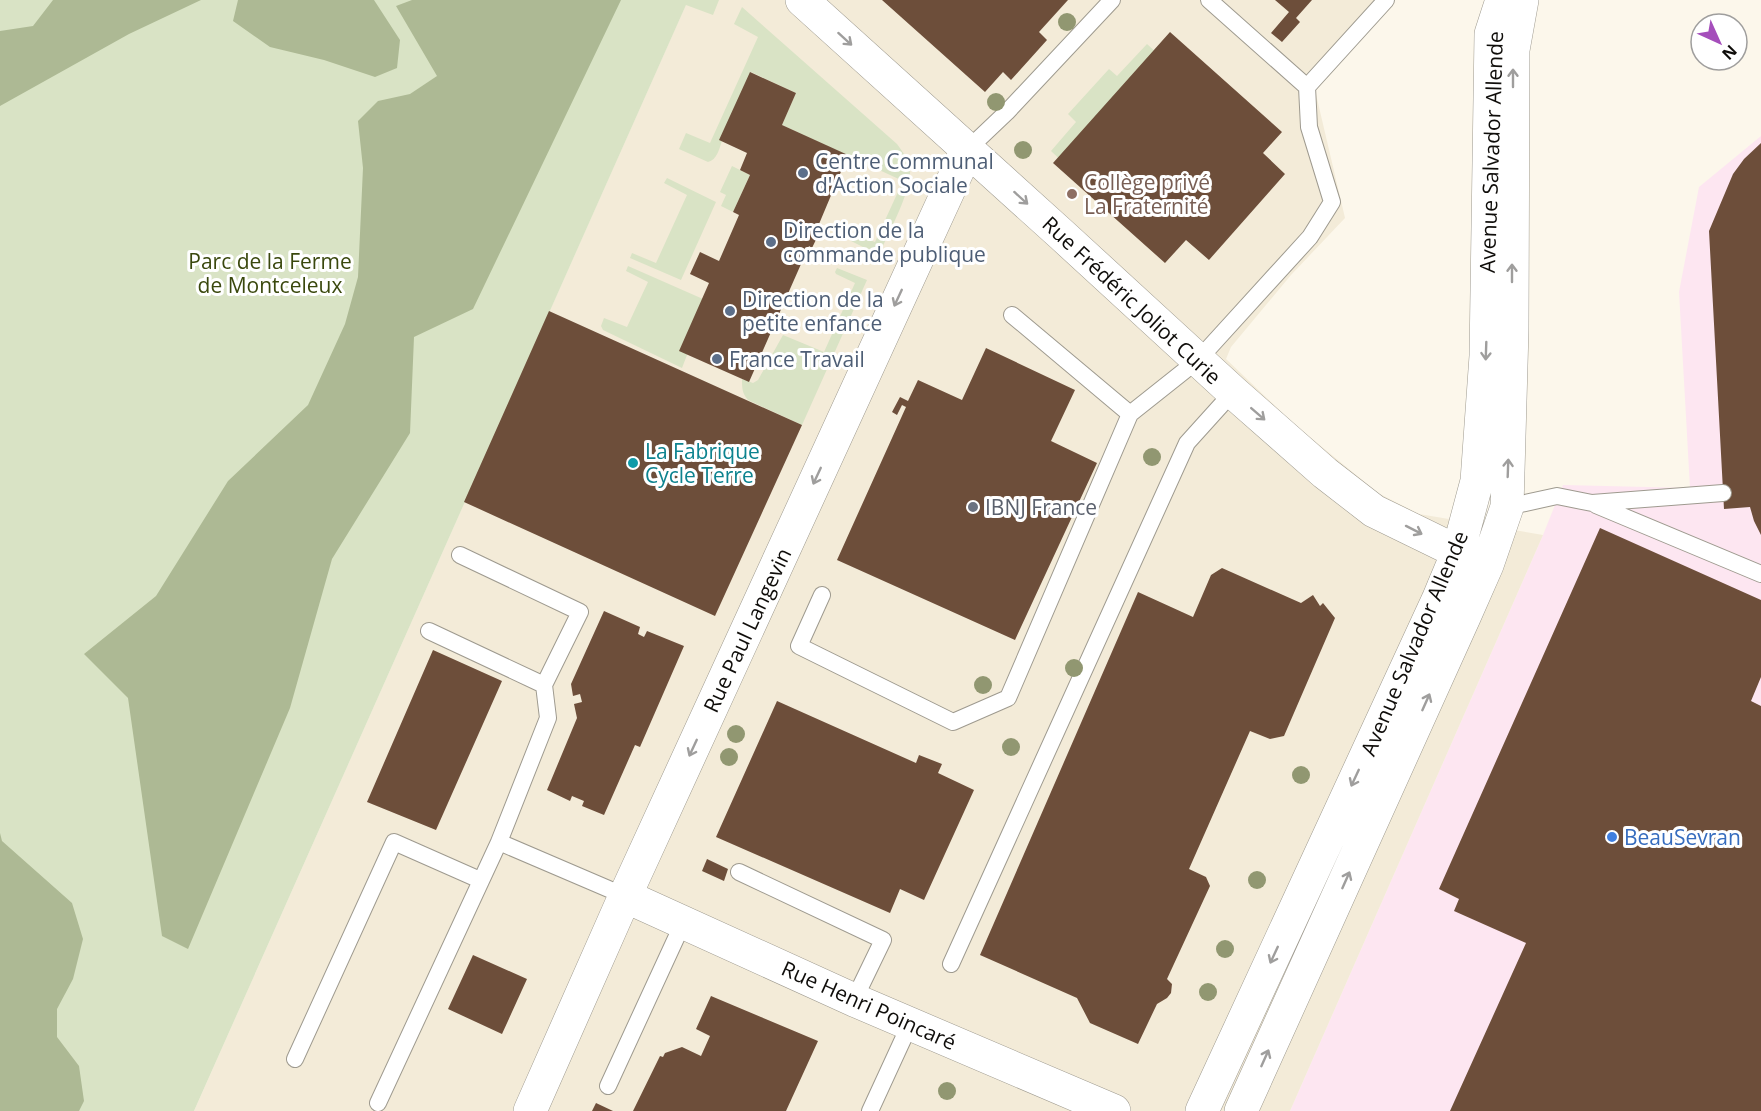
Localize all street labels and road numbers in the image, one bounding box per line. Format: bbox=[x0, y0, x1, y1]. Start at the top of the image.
street label: Avenue Salvador Allende bbox=[1473, 31, 1509, 273]
street label: Rue Frédéric Joliot Curie bbox=[1037, 210, 1227, 390]
street label: Avenue Salvador Allende bbox=[1354, 526, 1474, 760]
street label: Rue Paul Langevin bbox=[697, 543, 797, 717]
street label: Rue Henri Poincaré bbox=[777, 954, 961, 1056]

